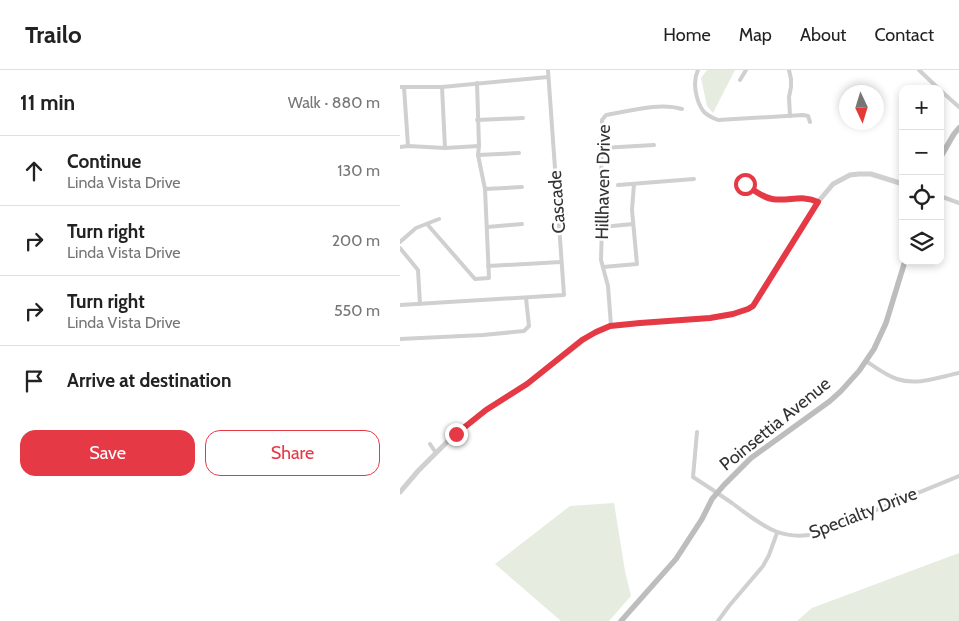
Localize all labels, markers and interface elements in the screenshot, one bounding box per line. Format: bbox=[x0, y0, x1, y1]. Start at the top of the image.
text: Trailo bbox=[25, 20, 82, 49]
text: Home bbox=[663, 24, 711, 46]
text: Map bbox=[739, 24, 772, 46]
text: About bbox=[800, 24, 846, 46]
text: Contact bbox=[874, 24, 934, 46]
north arrow bbox=[839, 85, 884, 130]
map controls bbox=[899, 85, 944, 265]
button: + bbox=[899, 85, 944, 130]
text: 11 min bbox=[20, 90, 75, 115]
text: Walk · 880 m bbox=[288, 93, 380, 112]
street label: Hillhaven Drive bbox=[591, 124, 615, 240]
button: − bbox=[899, 130, 944, 175]
text: Continue bbox=[67, 150, 141, 173]
icon: ahead bbox=[20, 157, 48, 185]
text: 130 m bbox=[337, 161, 380, 180]
street label: Cascade bbox=[544, 170, 570, 234]
text: Linda Vista Drive bbox=[67, 173, 181, 192]
route start bbox=[734, 173, 757, 196]
button: locate bbox=[899, 175, 944, 220]
text: Turn right bbox=[67, 220, 145, 243]
button: layers bbox=[899, 220, 944, 265]
icon: right bbox=[20, 227, 48, 255]
text: 200 m bbox=[332, 231, 380, 250]
text: Linda Vista Drive bbox=[67, 243, 181, 262]
text: Turn right bbox=[67, 290, 145, 313]
icon: right bbox=[20, 297, 48, 325]
text: 550 m bbox=[334, 301, 380, 320]
text: Linda Vista Drive bbox=[67, 313, 181, 332]
icon: arrive bbox=[20, 367, 48, 395]
text: Arrive at destination bbox=[67, 369, 231, 392]
street label: Poinsettia Avenue bbox=[715, 373, 835, 475]
route end bbox=[445, 423, 468, 446]
button: Save bbox=[20, 430, 195, 476]
button: Share bbox=[205, 430, 380, 476]
street label: Specialty Drive bbox=[806, 482, 920, 544]

